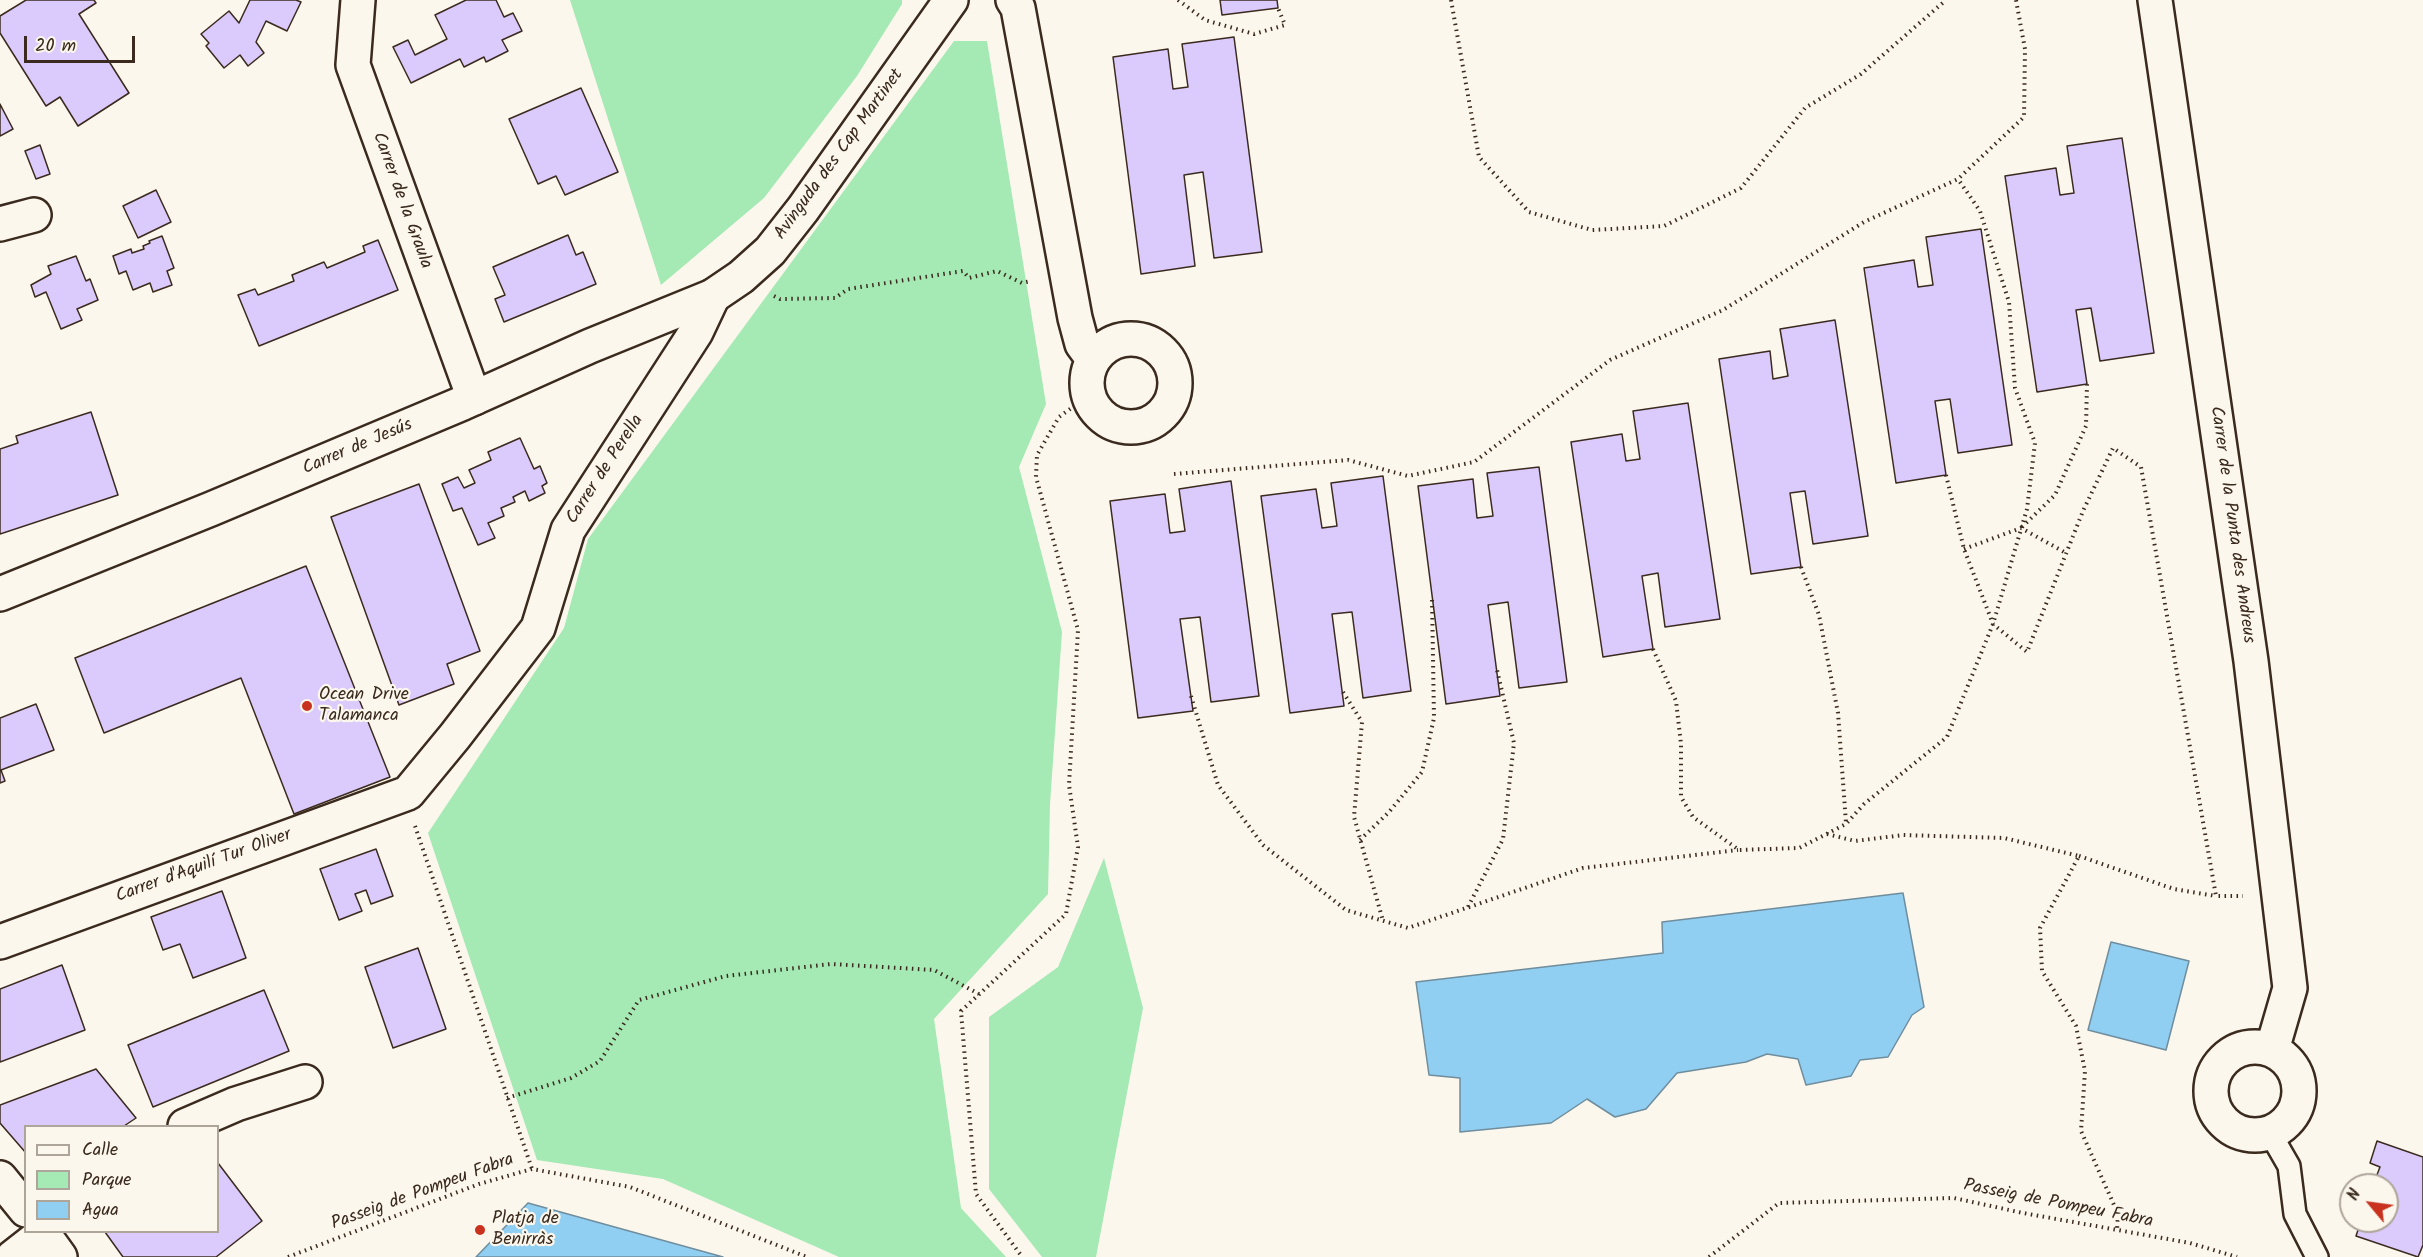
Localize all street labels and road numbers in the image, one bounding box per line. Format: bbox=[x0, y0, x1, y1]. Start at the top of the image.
street label: Avinguda des Cap Martinet bbox=[771, 65, 909, 245]
street label: Carrer de la Graula bbox=[366, 130, 436, 272]
street label: Carrer de la Punta des Andreus bbox=[2204, 405, 2258, 645]
street label: Carrer de Perella bbox=[563, 411, 649, 529]
street label: Carrer de Jesús bbox=[300, 415, 416, 481]
street label: Carrer d'Aquilí Tur Oliver bbox=[113, 825, 295, 909]
street label: Passeig de Pompeu Fabra bbox=[329, 1150, 517, 1236]
street label: Passeig de Pompeu Fabra bbox=[1961, 1176, 2155, 1234]

